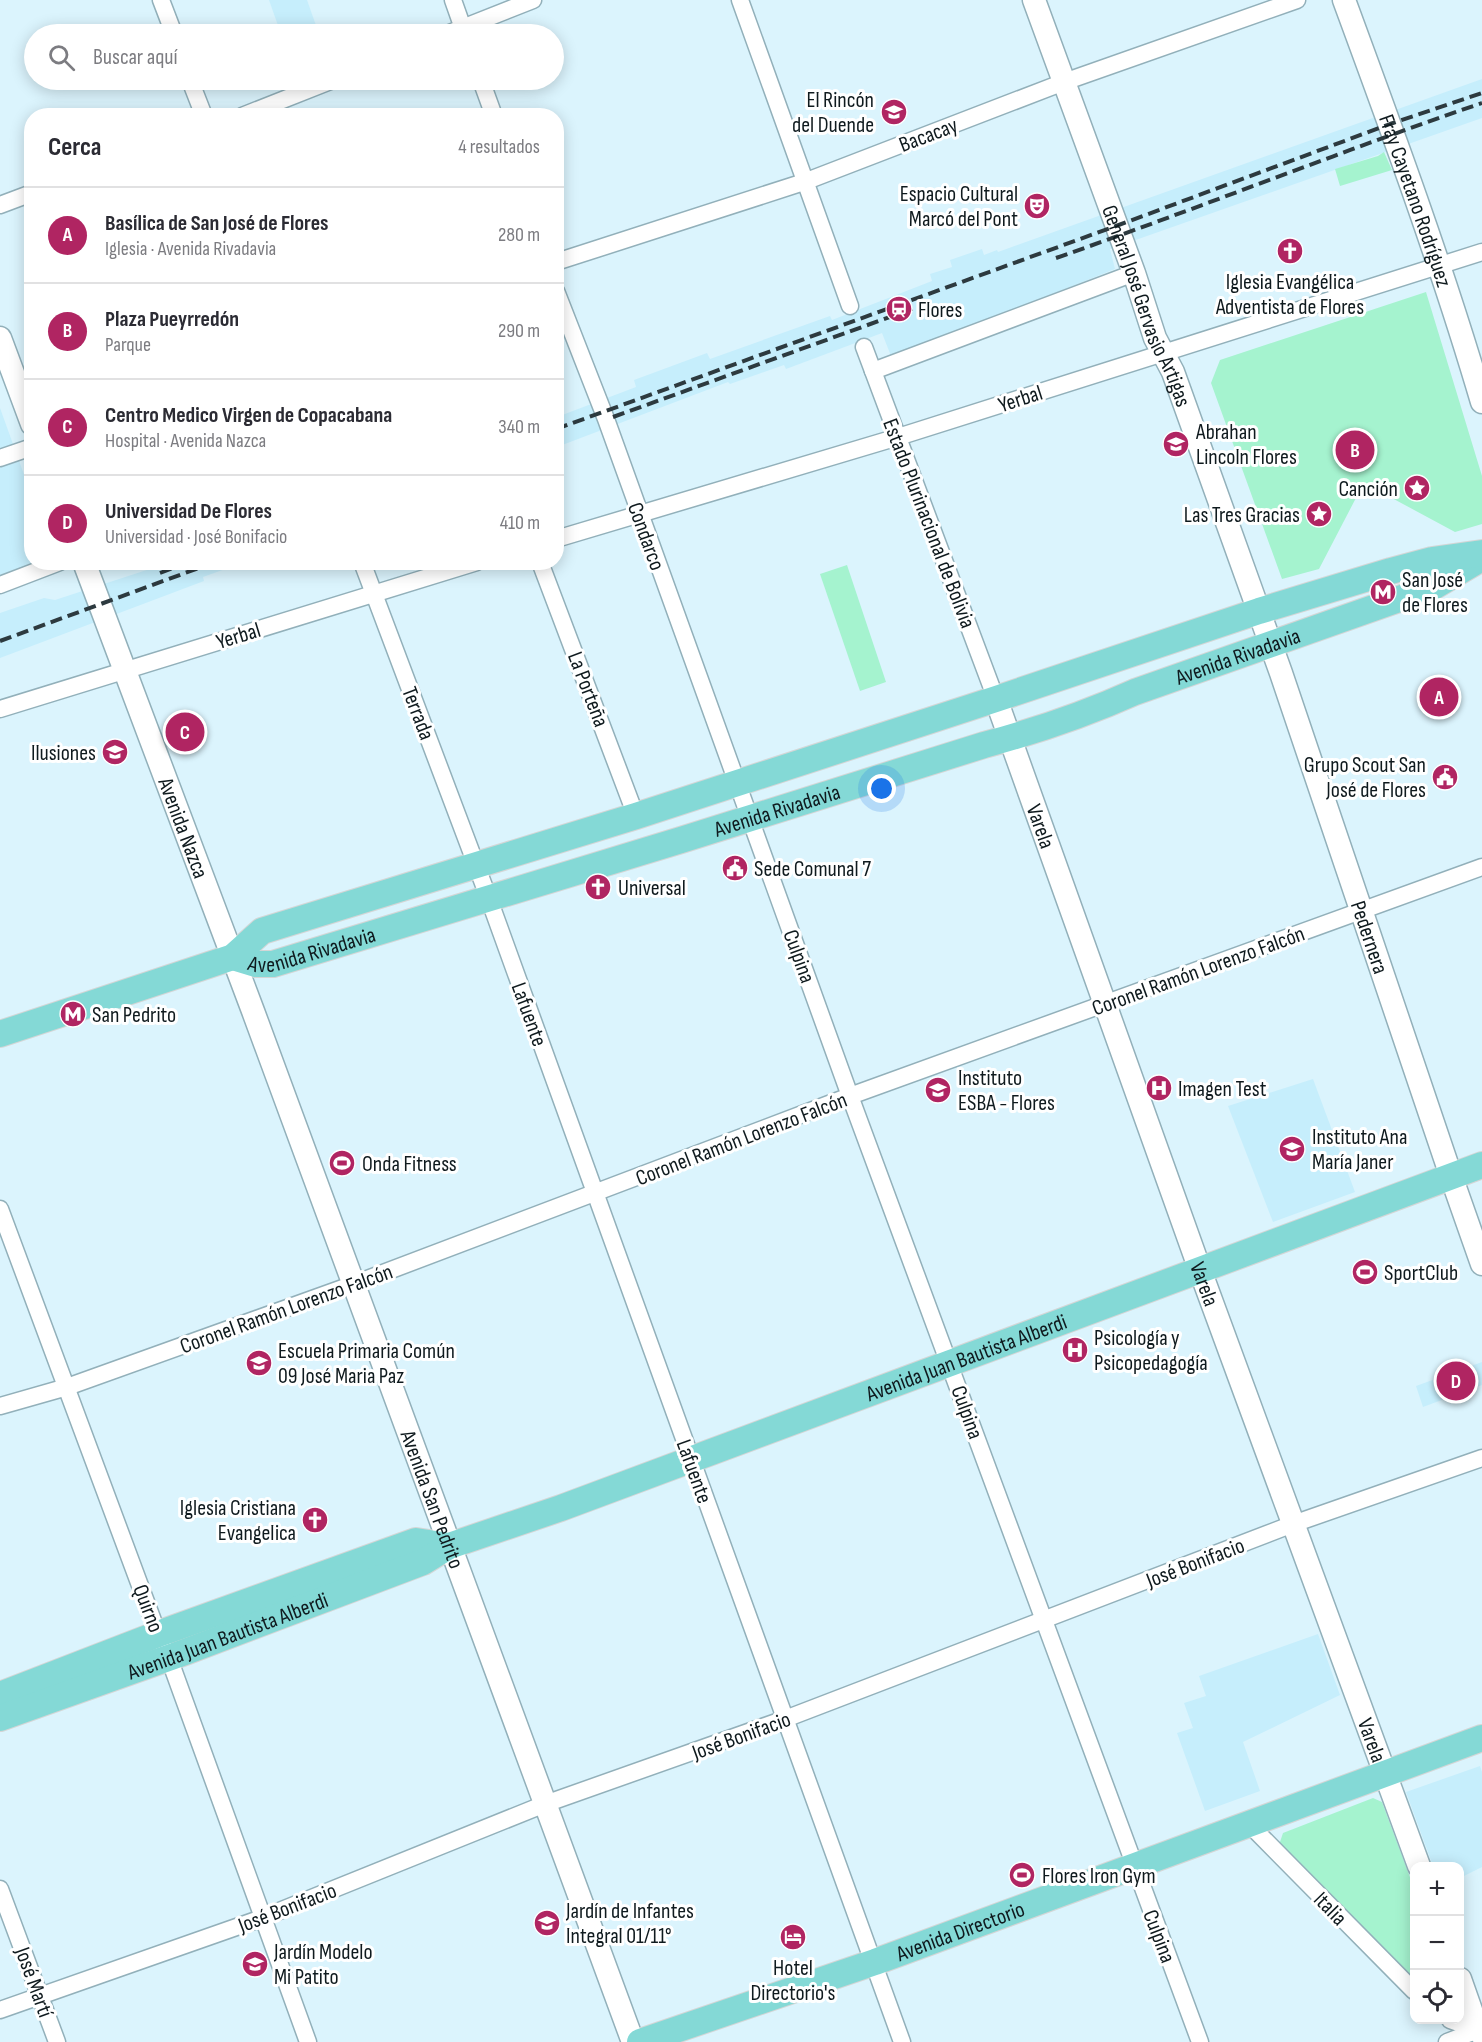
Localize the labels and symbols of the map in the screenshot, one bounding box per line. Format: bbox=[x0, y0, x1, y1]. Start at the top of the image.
place label: El Rincón del Duende bbox=[792, 87, 874, 139]
school or university icon: El Rincón del Duende bbox=[879, 97, 909, 127]
street label: Fray Cayetano Rodríguez bbox=[1372, 111, 1457, 291]
street label: Bacacay bbox=[895, 112, 962, 159]
place label: Espacio Cultural Marcó del Pont bbox=[900, 181, 1018, 233]
theatre icon: Espacio Cultural Marcó del Pont bbox=[1022, 191, 1052, 221]
street label: General José Gervasio Artigas bbox=[1095, 202, 1196, 411]
church icon: Iglesia Evangélica Adventista de Flores bbox=[1275, 236, 1305, 266]
place label: Iglesia Evangélica Adventista de Flores bbox=[1215, 269, 1364, 321]
station icon: Flores bbox=[884, 294, 914, 324]
place label: Flores bbox=[918, 297, 962, 324]
street label: Yerbal bbox=[995, 380, 1046, 419]
street label: Estado Plurinacional de Bolivia bbox=[876, 415, 981, 632]
place label: Abrahan Lincoln Flores bbox=[1195, 419, 1297, 471]
pin: B bbox=[1336, 428, 1374, 472]
school or university icon: Abrahan Lincoln Flores bbox=[1161, 429, 1191, 459]
place icon: Canción bbox=[1402, 473, 1432, 503]
place label: Canción bbox=[1338, 476, 1398, 503]
street label: Condarco bbox=[621, 499, 670, 574]
place icon: Las Tres Gracias bbox=[1304, 499, 1334, 529]
place label: Las Tres Gracias bbox=[1184, 502, 1300, 529]
place label: San José de Flores bbox=[1402, 567, 1468, 619]
metro station icon: San José de Flores bbox=[1368, 577, 1398, 607]
street label: Yerbal bbox=[213, 617, 264, 656]
street label: Avenida Rivadavia bbox=[1171, 623, 1304, 692]
street label: La Porteña bbox=[561, 648, 614, 731]
pin: A bbox=[1420, 674, 1458, 720]
street label: Terrada bbox=[395, 683, 440, 744]
pin: C bbox=[166, 710, 204, 754]
school or university icon: Ilusiones bbox=[100, 737, 130, 767]
place label: Ilusiones bbox=[31, 740, 96, 767]
place label: Grupo Scout San José de Flores bbox=[1304, 752, 1426, 804]
public building icon: Grupo Scout San José de Flores bbox=[1430, 762, 1460, 792]
street label: Avenida Nazca bbox=[151, 773, 214, 882]
your location bbox=[867, 774, 896, 803]
street label: Avenida Rivadavia bbox=[710, 779, 844, 844]
street label: Varela bbox=[1020, 801, 1060, 852]
public building icon: Sede Comunal 7 bbox=[720, 853, 750, 883]
place label: Sede Comunal 7 bbox=[754, 856, 871, 883]
church icon: Universal bbox=[583, 872, 613, 902]
place label: Universal bbox=[618, 875, 686, 902]
street label: Pedernera bbox=[1344, 898, 1394, 977]
street label: Coronel Ramón Lorenzo Falcón bbox=[1089, 920, 1309, 1022]
street label: Avenida Rivadavia bbox=[244, 922, 379, 979]
street label: Culpina bbox=[777, 926, 821, 987]
street label: Lafuente bbox=[505, 979, 553, 1050]
metro station icon: San Pedrito bbox=[58, 999, 88, 1029]
place label: San Pedrito bbox=[92, 1002, 176, 1029]
place label: Instituto ESBA - Flores bbox=[958, 1065, 1055, 1117]
hospital icon: Imagen Test bbox=[1144, 1073, 1174, 1103]
school or university icon: Instituto ESBA - Flores bbox=[923, 1075, 953, 1105]
place label: Imagen Test bbox=[1178, 1076, 1267, 1103]
street label: Coronel Ramón Lorenzo Falcón bbox=[632, 1087, 851, 1192]
place label: Instituto Ana María Janer bbox=[1312, 1124, 1407, 1176]
school or university icon: Instituto Ana María Janer bbox=[1277, 1134, 1307, 1164]
sports icon: Onda Fitness bbox=[327, 1148, 357, 1178]
place label: Onda Fitness bbox=[362, 1151, 457, 1178]
sports icon: SportClub bbox=[1350, 1257, 1380, 1287]
street label: Coronel Ramón Lorenzo Falcón bbox=[177, 1258, 397, 1360]
street label: Varela bbox=[1183, 1259, 1224, 1310]
place label: SportClub bbox=[1384, 1260, 1458, 1287]
street label: Avenida Juan Bautista Alberdi bbox=[862, 1309, 1071, 1409]
place label: Psicología y Psicopedagogía bbox=[1094, 1325, 1208, 1377]
hospital icon: Psicología y Psicopedagogía bbox=[1060, 1335, 1090, 1365]
place label: Escuela Primaria Común 09 José Maria Paz bbox=[278, 1338, 455, 1390]
school or university icon: Escuela Primaria Común 09 José Maria Paz bbox=[244, 1348, 274, 1378]
pin: D bbox=[1436, 1358, 1476, 1404]
street label: Culpina bbox=[945, 1382, 989, 1443]
street label: Avenida San Pedrito bbox=[393, 1426, 469, 1573]
street label: Lafuente bbox=[670, 1436, 718, 1507]
place label: Iglesia Cristiana Evangelica bbox=[180, 1495, 296, 1547]
church icon: Iglesia Cristiana Evangelica bbox=[300, 1505, 330, 1535]
street label: José Bonifacio bbox=[1142, 1532, 1248, 1595]
street label: Quirno bbox=[126, 1581, 169, 1636]
street label: Avenida Juan Bautista Alberdi bbox=[123, 1587, 332, 1687]
street label: José Bonifacio bbox=[688, 1706, 794, 1767]
street label: Varela bbox=[1351, 1715, 1392, 1766]
sports icon: Flores Iron Gym bbox=[1007, 1860, 1037, 1890]
place label: Flores Iron Gym bbox=[1042, 1863, 1156, 1890]
street label: José Bonifacio bbox=[234, 1877, 340, 1940]
street label: Italia bbox=[1307, 1886, 1352, 1932]
street label: Avenida Directorio bbox=[892, 1896, 1029, 1968]
place label: Jardín de Infantes Integral 01/11° bbox=[565, 1898, 694, 1950]
street label: Culpina bbox=[1136, 1906, 1181, 1967]
school or university icon: Jardín de Infantes Integral 01/11° bbox=[532, 1908, 562, 1938]
hotel icon: Hotel Directorio's bbox=[778, 1922, 808, 1952]
place label: Jardín Modelo Mi Patito bbox=[273, 1939, 373, 1991]
street label: José Martí bbox=[8, 1943, 59, 2022]
school or university icon: Jardín Modelo Mi Patito bbox=[240, 1949, 270, 1979]
place label: Hotel Directorio's bbox=[751, 1955, 836, 2007]

